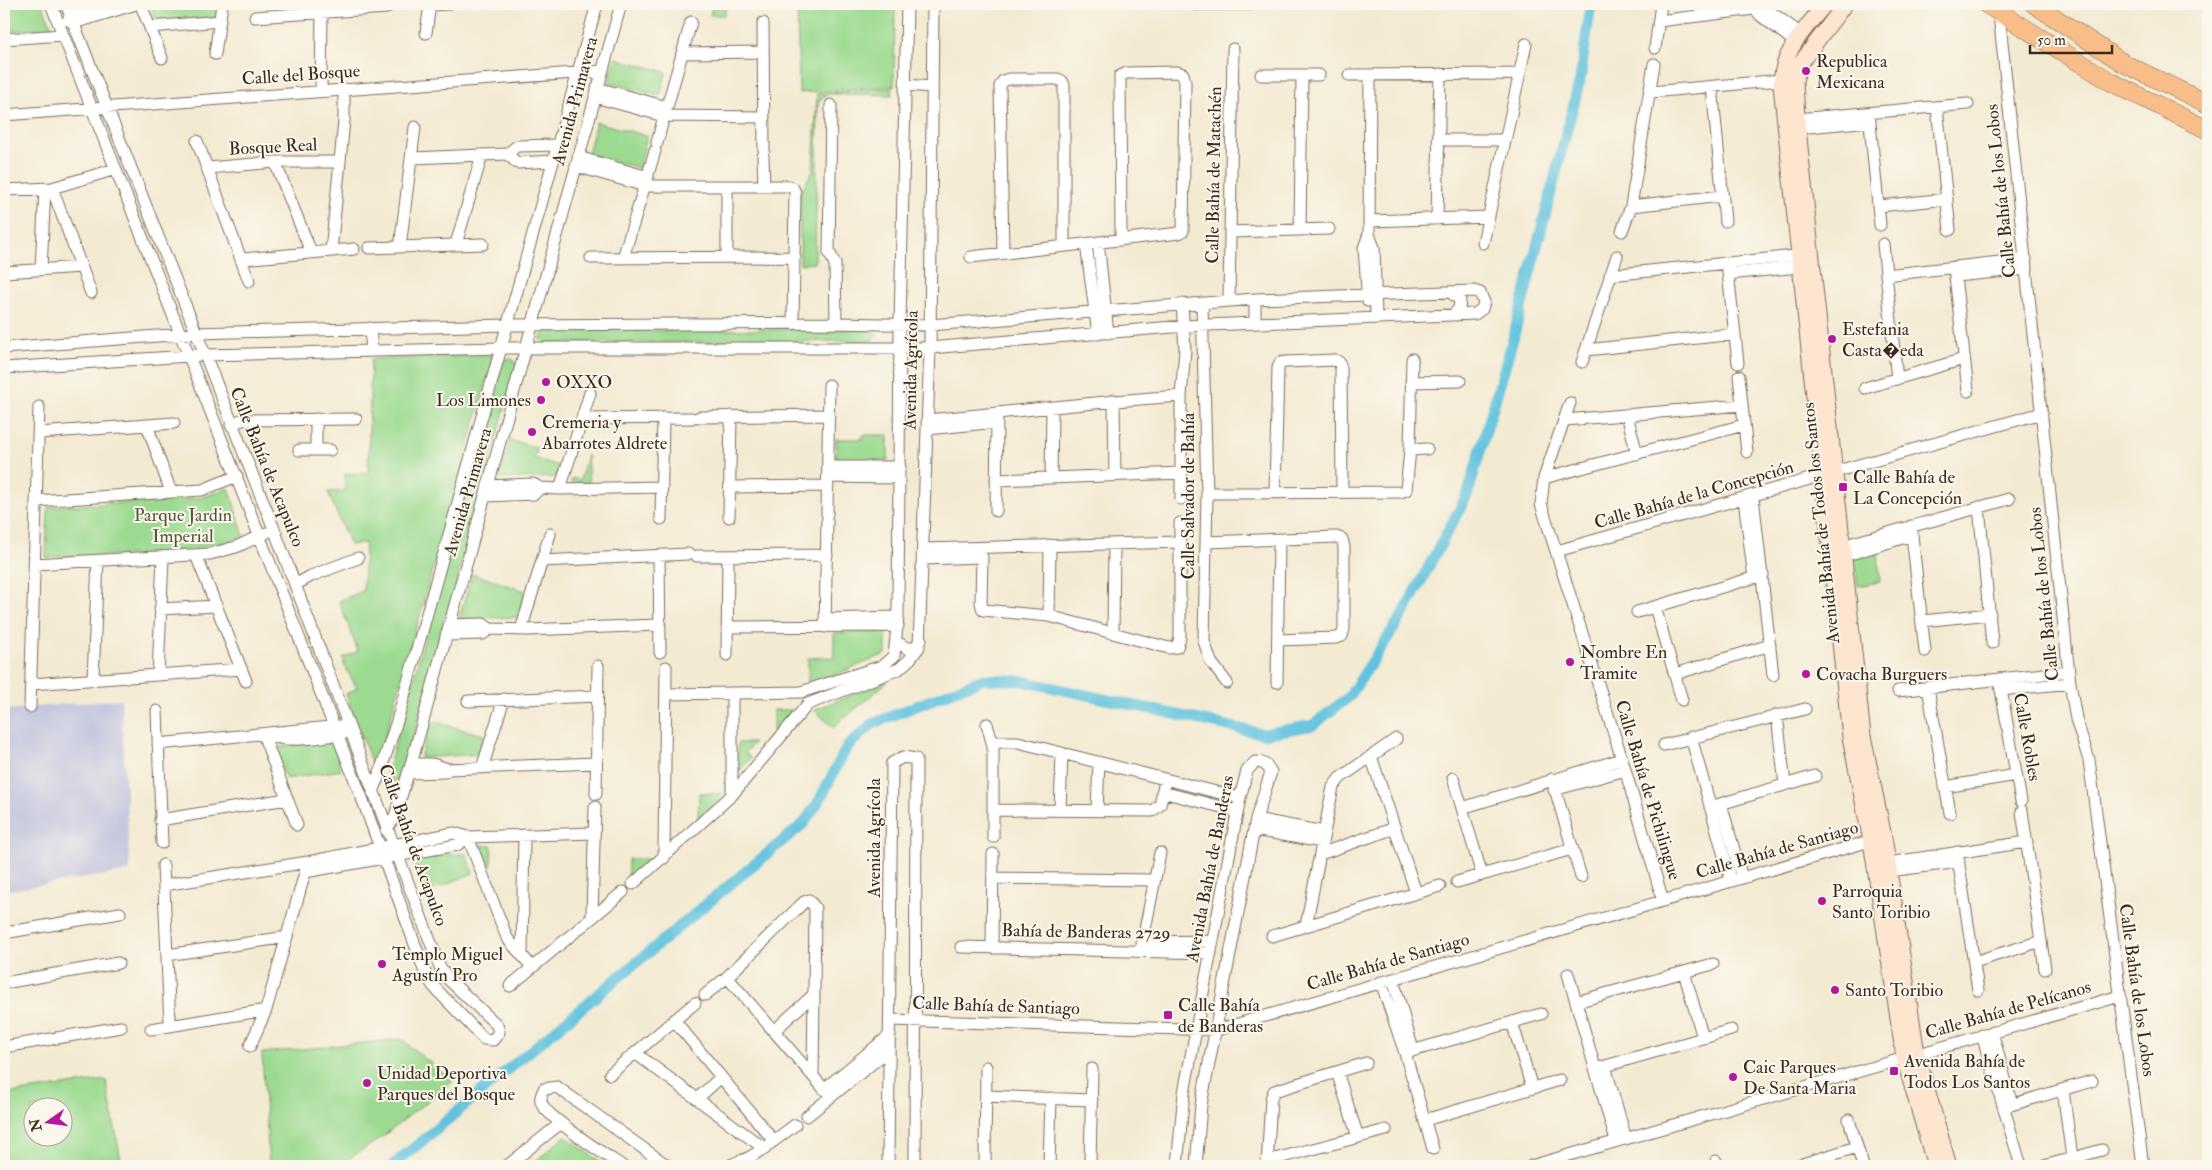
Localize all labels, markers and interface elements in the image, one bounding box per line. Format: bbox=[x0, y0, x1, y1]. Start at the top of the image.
scale bar bbox=[2030, 22, 2112, 54]
text: 50 m bbox=[2037, 31, 2066, 50]
street label: Avenida Primavera bbox=[547, 34, 603, 169]
place label: Republica Mexicana bbox=[1816, 50, 1888, 94]
street label: Calle del Bosque bbox=[241, 59, 361, 91]
marker: Republica Mexicana bbox=[1800, 65, 1812, 77]
street label: Calle Bahía de Matachén bbox=[1201, 86, 1227, 264]
street label: Calle Bahía de los Lobos bbox=[1980, 103, 2022, 279]
street label: Bosque Real bbox=[228, 133, 318, 161]
street label: Avenida Agrícola bbox=[898, 309, 924, 431]
place label: Estefania Casta�eda bbox=[1842, 318, 1924, 362]
marker: Estefania Casta�eda bbox=[1826, 333, 1838, 345]
place label: OXXO bbox=[556, 371, 612, 394]
marker: OXXO bbox=[540, 376, 552, 388]
street label: Calle Bahía de Acapulco bbox=[224, 384, 310, 551]
place label: Los Limones bbox=[436, 389, 531, 412]
marker: Los Limones bbox=[535, 394, 547, 406]
street label: Avenida Bahía de Todos los Santos bbox=[1797, 401, 1845, 646]
place label: Cremeria y Abarrotes Aldrete bbox=[541, 411, 668, 455]
street label: Calle Salvador de Bahía bbox=[1177, 412, 1200, 580]
street label: Avenida Primavera bbox=[438, 425, 497, 560]
marker: Cremeria y Abarrotes Aldrete bbox=[526, 426, 538, 438]
street label: Calle Bahía de la Concepción bbox=[1592, 455, 1796, 535]
place label: Calle Bahía de La Concepción bbox=[1853, 466, 1962, 510]
marker: Calle Bahía de La Concepción bbox=[1837, 481, 1849, 493]
park label: Parque Jardin Imperial bbox=[134, 504, 232, 548]
street label: Calle Bahía de los Lobos bbox=[2023, 506, 2065, 682]
place label: Nombre En Tramite bbox=[1580, 641, 1667, 685]
marker: Nombre En Tramite bbox=[1564, 656, 1576, 668]
place label: Covacha Burguers bbox=[1816, 663, 1947, 686]
marker: Covacha Burguers bbox=[1800, 668, 1812, 680]
street label: Calle Robles bbox=[2008, 691, 2046, 783]
street label: Calle Bahía de Pichilingue bbox=[1610, 697, 1686, 883]
street label: Calle Bahía de Acapulco bbox=[373, 761, 453, 929]
street label: Avenida Bahía de Banderas bbox=[1180, 774, 1239, 965]
street label: Avenida Agrícola bbox=[863, 778, 886, 899]
street label: Calle Bahía de Santiago bbox=[1693, 816, 1861, 884]
place label: Parroquia Santo Toribio bbox=[1832, 880, 1930, 924]
marker: Parroquia Santo Toribio bbox=[1816, 895, 1828, 907]
street label: Calle Bahía de los Lobos bbox=[2113, 902, 2161, 1078]
street label: Bahía de Banderas 2729 bbox=[1001, 919, 1171, 945]
street label: Calle Bahía de Santiago bbox=[1304, 928, 1472, 996]
place label: Templo Miguel Agustín Pro bbox=[391, 943, 504, 987]
marker: Templo Miguel Agustín Pro bbox=[376, 958, 388, 970]
street label: Calle Bahía de Pelícanos bbox=[1922, 975, 2094, 1045]
place label: Santo Toribio bbox=[1845, 979, 1943, 1002]
marker: Santo Toribio bbox=[1829, 984, 1841, 996]
street label: Calle Bahía de Santiago bbox=[912, 992, 1081, 1020]
place label: Calle Bahía de Banderas bbox=[1178, 994, 1263, 1038]
marker: Calle Bahía de Banderas bbox=[1162, 1009, 1174, 1021]
place label: Avenida Bahía de Todos Los Santos bbox=[1903, 1050, 2030, 1094]
place label: Caic Parques De Santa Maria bbox=[1743, 1056, 1857, 1100]
place label: Unidad Deportiva Parques del Bosque bbox=[377, 1062, 516, 1106]
marker: Avenida Bahía de Todos Los Santos bbox=[1888, 1065, 1900, 1077]
marker: Caic Parques De Santa Maria bbox=[1727, 1071, 1739, 1083]
marker: Unidad Deportiva Parques del Bosque bbox=[361, 1077, 373, 1089]
north arrow bbox=[22, 1098, 72, 1148]
text: N bbox=[26, 1116, 46, 1134]

